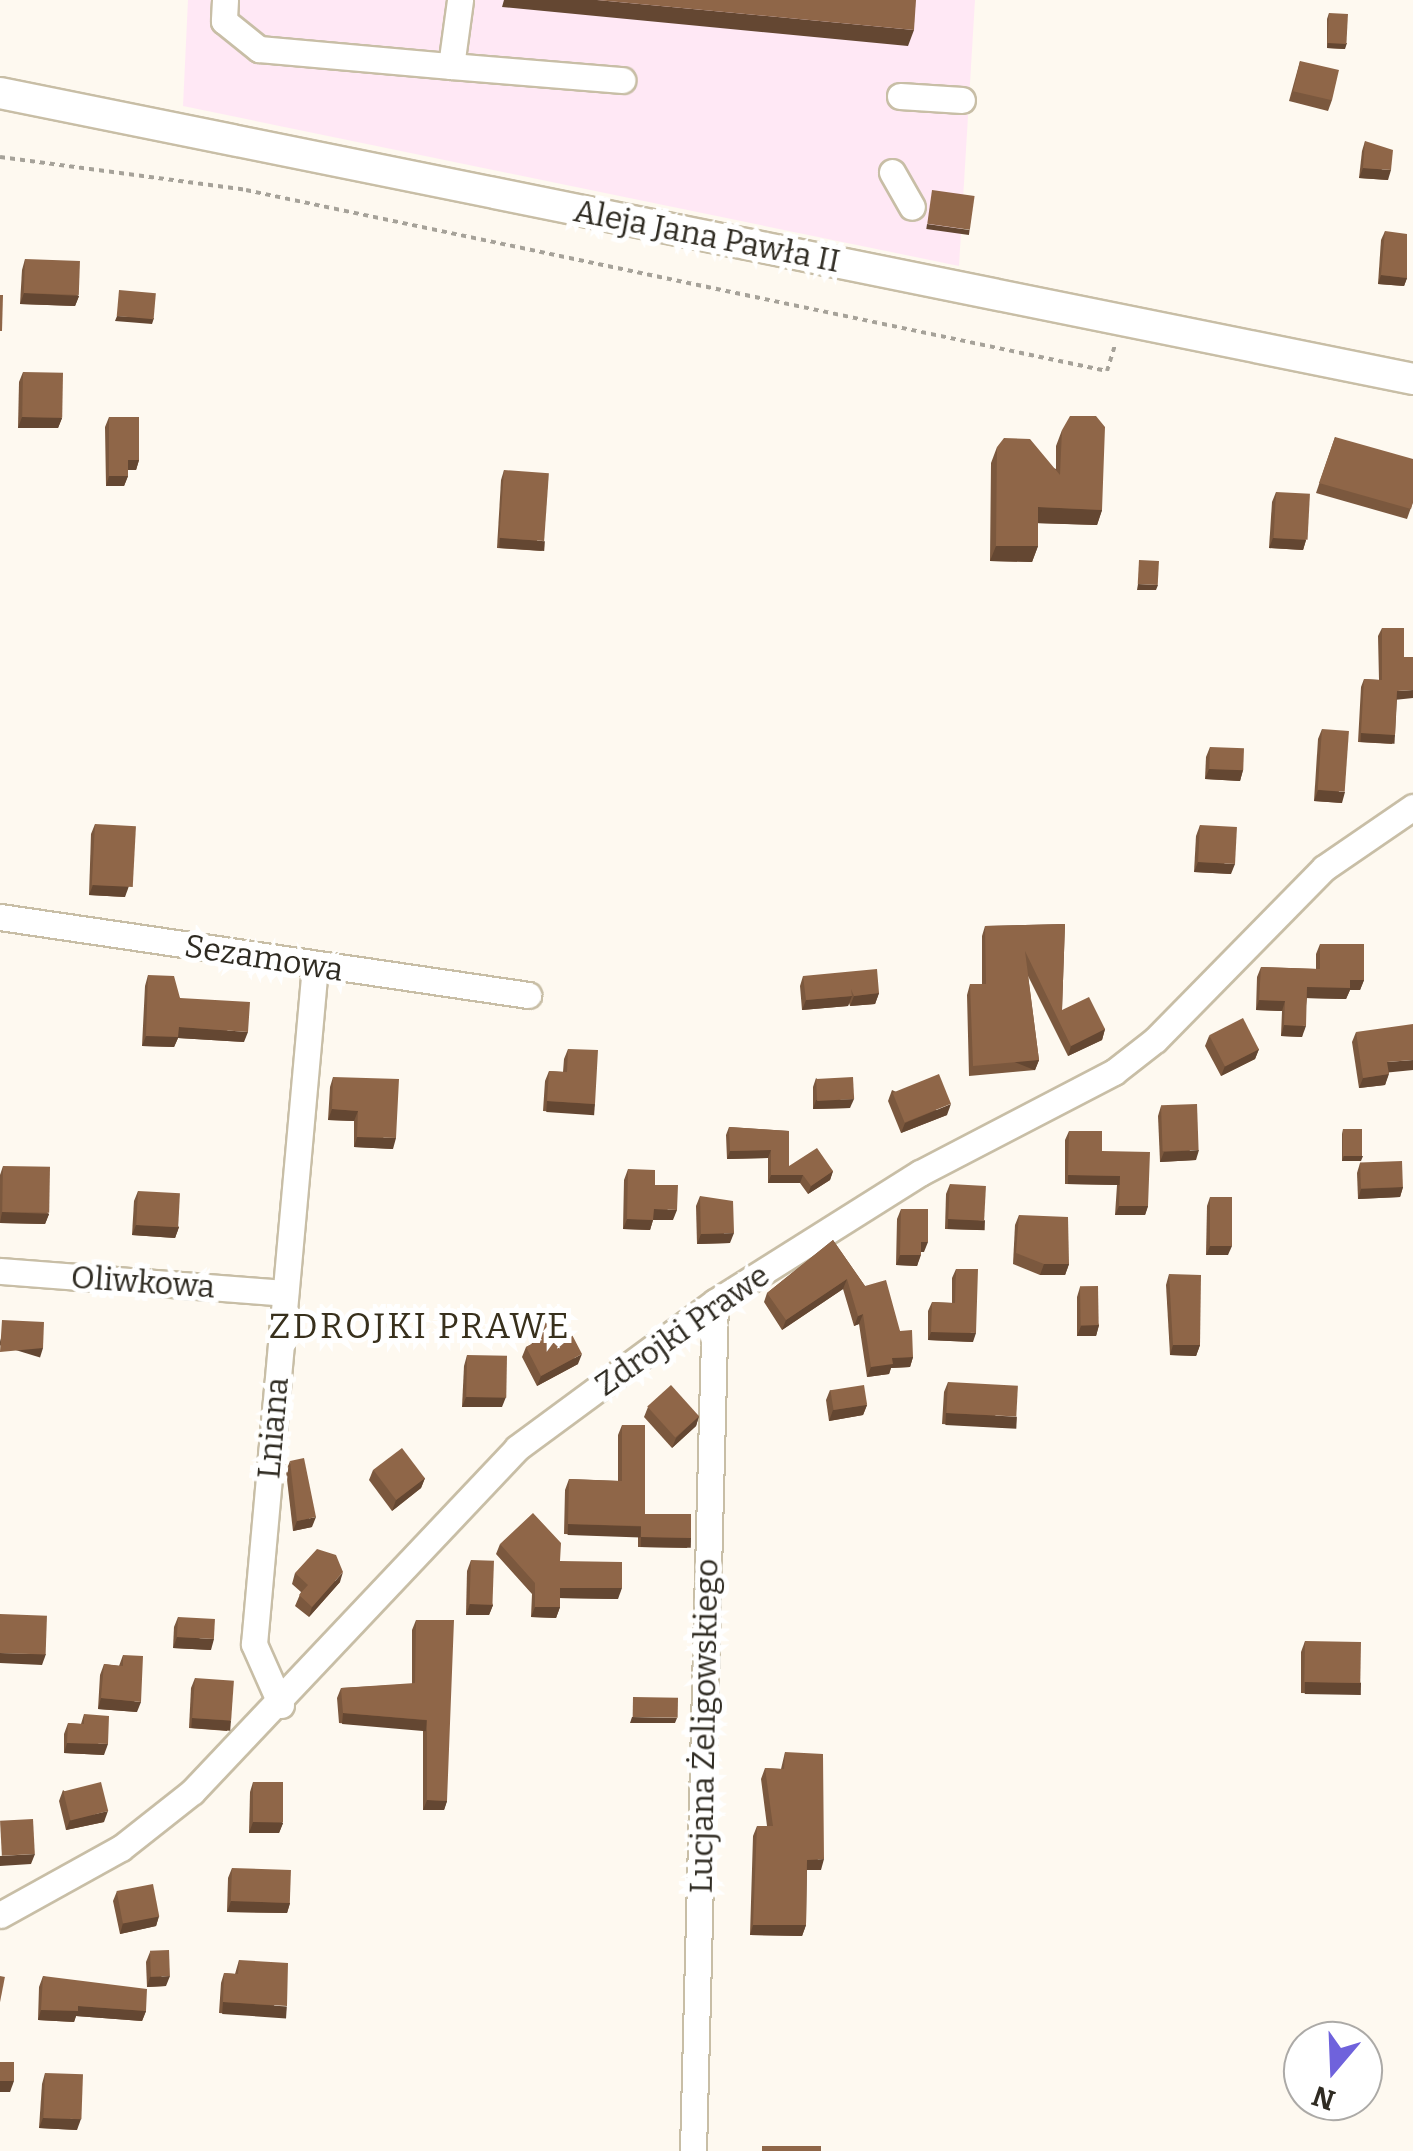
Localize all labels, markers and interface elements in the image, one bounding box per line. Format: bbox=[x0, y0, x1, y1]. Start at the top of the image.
street label: Aleja Jana Pawła II bbox=[571, 191, 843, 281]
street label: Sezamowa bbox=[182, 927, 346, 989]
street label: Zdrojki Prawe bbox=[588, 1256, 776, 1404]
street label: Oliwkowa bbox=[70, 1258, 216, 1306]
district label: ZDROJKI PRAWE bbox=[269, 1305, 571, 1347]
street label: Lniana bbox=[249, 1376, 297, 1480]
street label: Lucjana Żeligowskiego bbox=[682, 1558, 726, 1894]
north arrow bbox=[1283, 2021, 1383, 2121]
text: N bbox=[1308, 2079, 1339, 2117]

